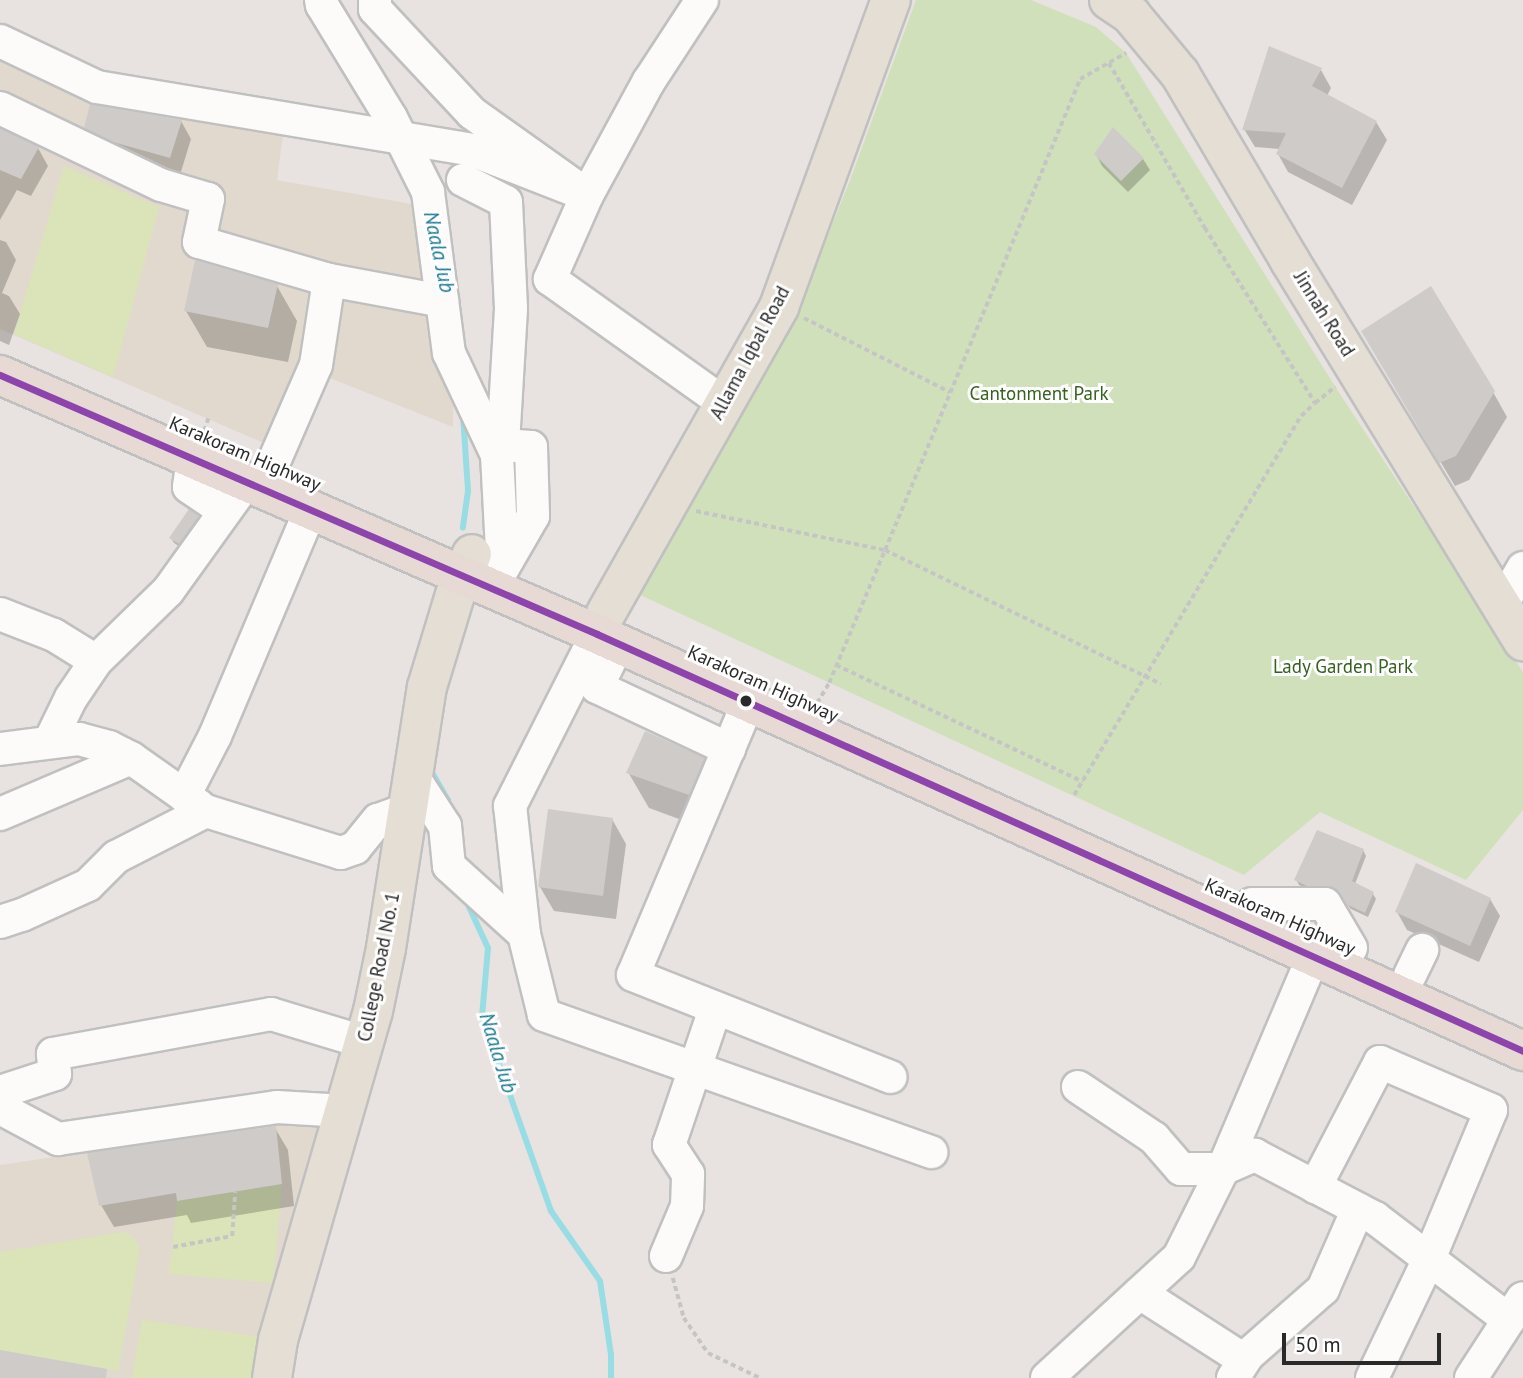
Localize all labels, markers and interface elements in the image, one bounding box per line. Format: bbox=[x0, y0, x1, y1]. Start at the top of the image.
water label: Naala Jub bbox=[418, 209, 460, 295]
street label: Jinnah Road bbox=[1289, 267, 1359, 361]
street label: Allama Iqbal Road bbox=[705, 282, 795, 424]
park label: Cantonment Park bbox=[969, 383, 1109, 405]
street label: Karakoram Highway bbox=[166, 412, 324, 496]
street label: Karakoram Highway bbox=[684, 641, 842, 727]
park label: Lady Garden Park bbox=[1273, 656, 1413, 678]
unlabelled marker bbox=[739, 694, 753, 708]
street label: Karakoram Highway bbox=[1201, 874, 1359, 960]
street label: College Road No. 1 bbox=[353, 890, 405, 1044]
water label: Naala Jub bbox=[474, 1010, 522, 1096]
scale bar bbox=[1285, 1318, 1444, 1362]
text: 50 m bbox=[1295, 1331, 1341, 1358]

